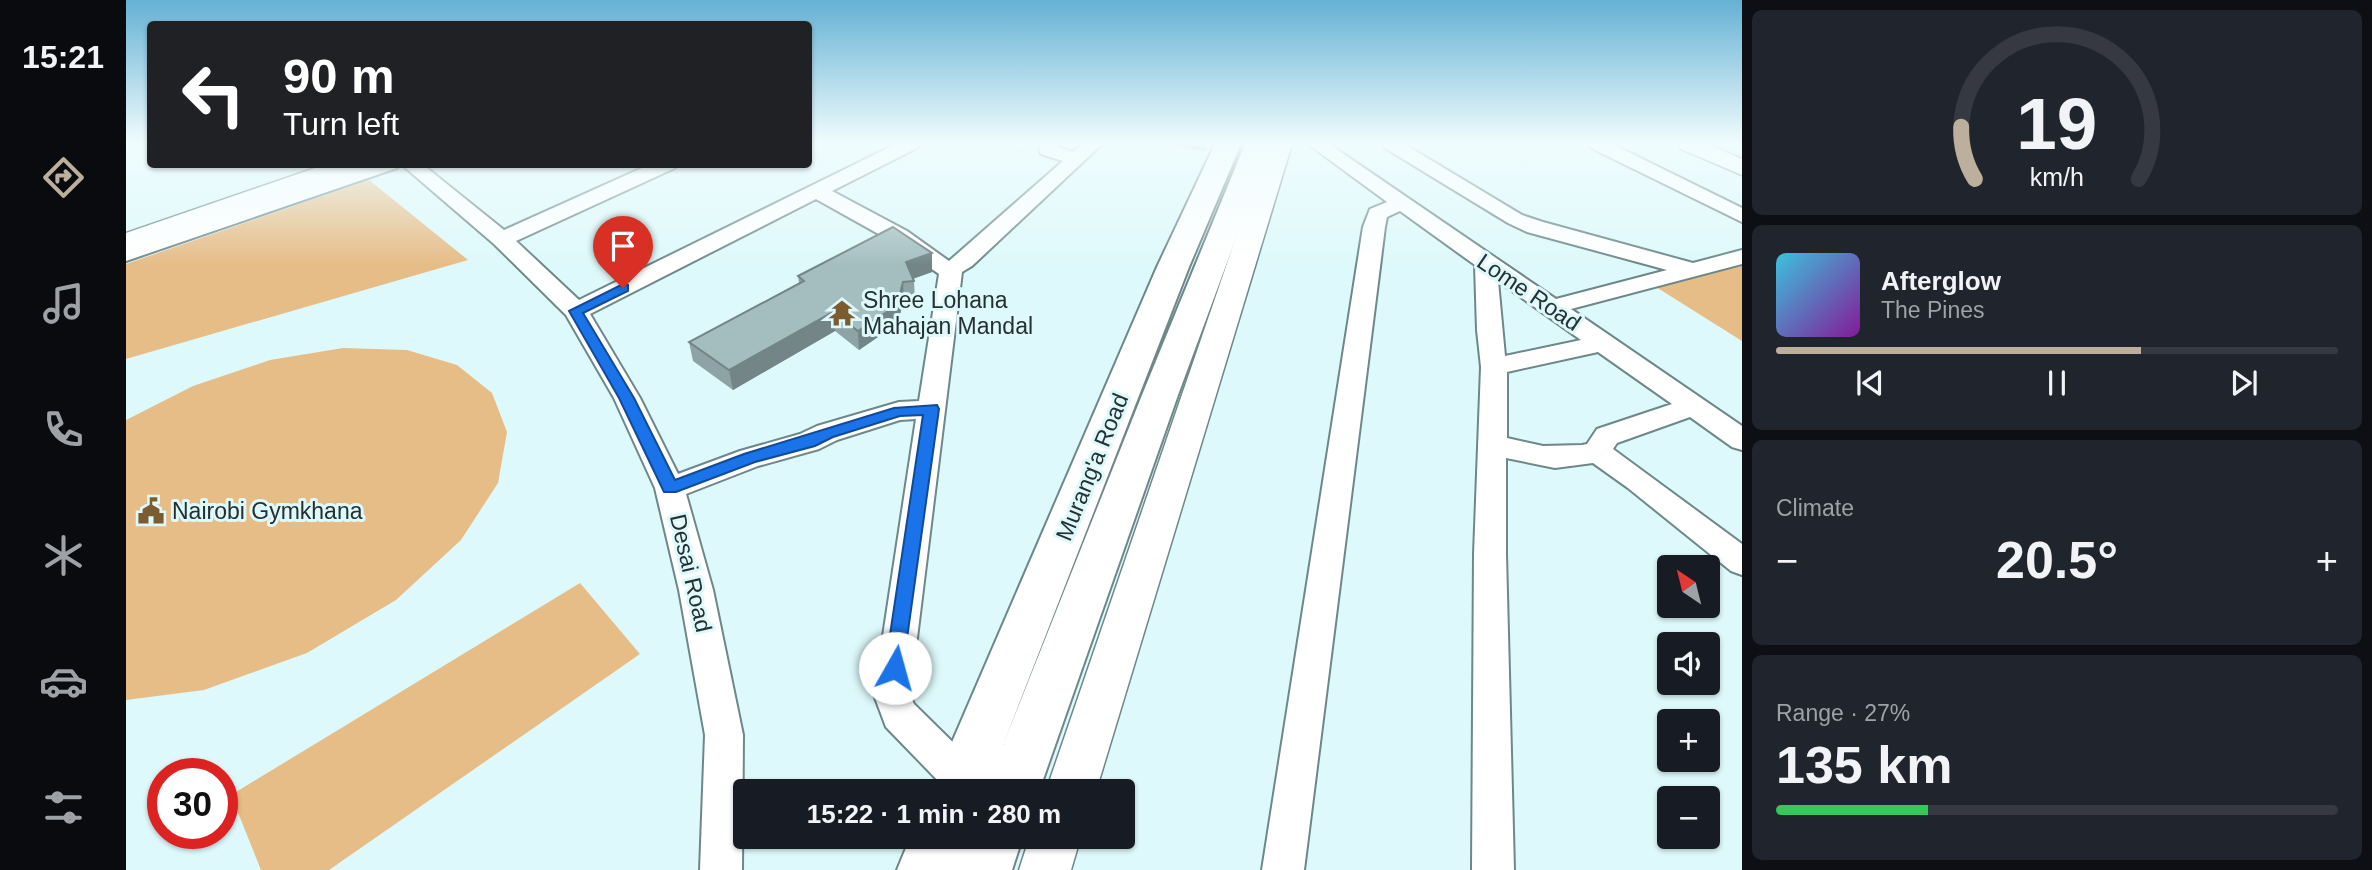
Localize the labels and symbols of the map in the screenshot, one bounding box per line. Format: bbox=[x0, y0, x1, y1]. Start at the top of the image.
pin bbox=[593, 216, 653, 288]
street label: Lome Road bbox=[1472, 248, 1586, 336]
place label: Shree Lohana Mahajan Mandal bbox=[863, 287, 1033, 339]
temple icon: Shree Lohana Mahajan Mandal bbox=[827, 298, 857, 328]
street label: Murang'a Road bbox=[1051, 390, 1133, 544]
public building icon: Nairobi Gymkhana bbox=[136, 496, 166, 526]
place label: Nairobi Gymkhana bbox=[172, 498, 363, 524]
street label: Desai Road bbox=[665, 512, 717, 634]
north arrow bbox=[1657, 555, 1720, 618]
position arrow bbox=[858, 631, 932, 705]
speed limit sign: 30 bbox=[147, 758, 238, 849]

